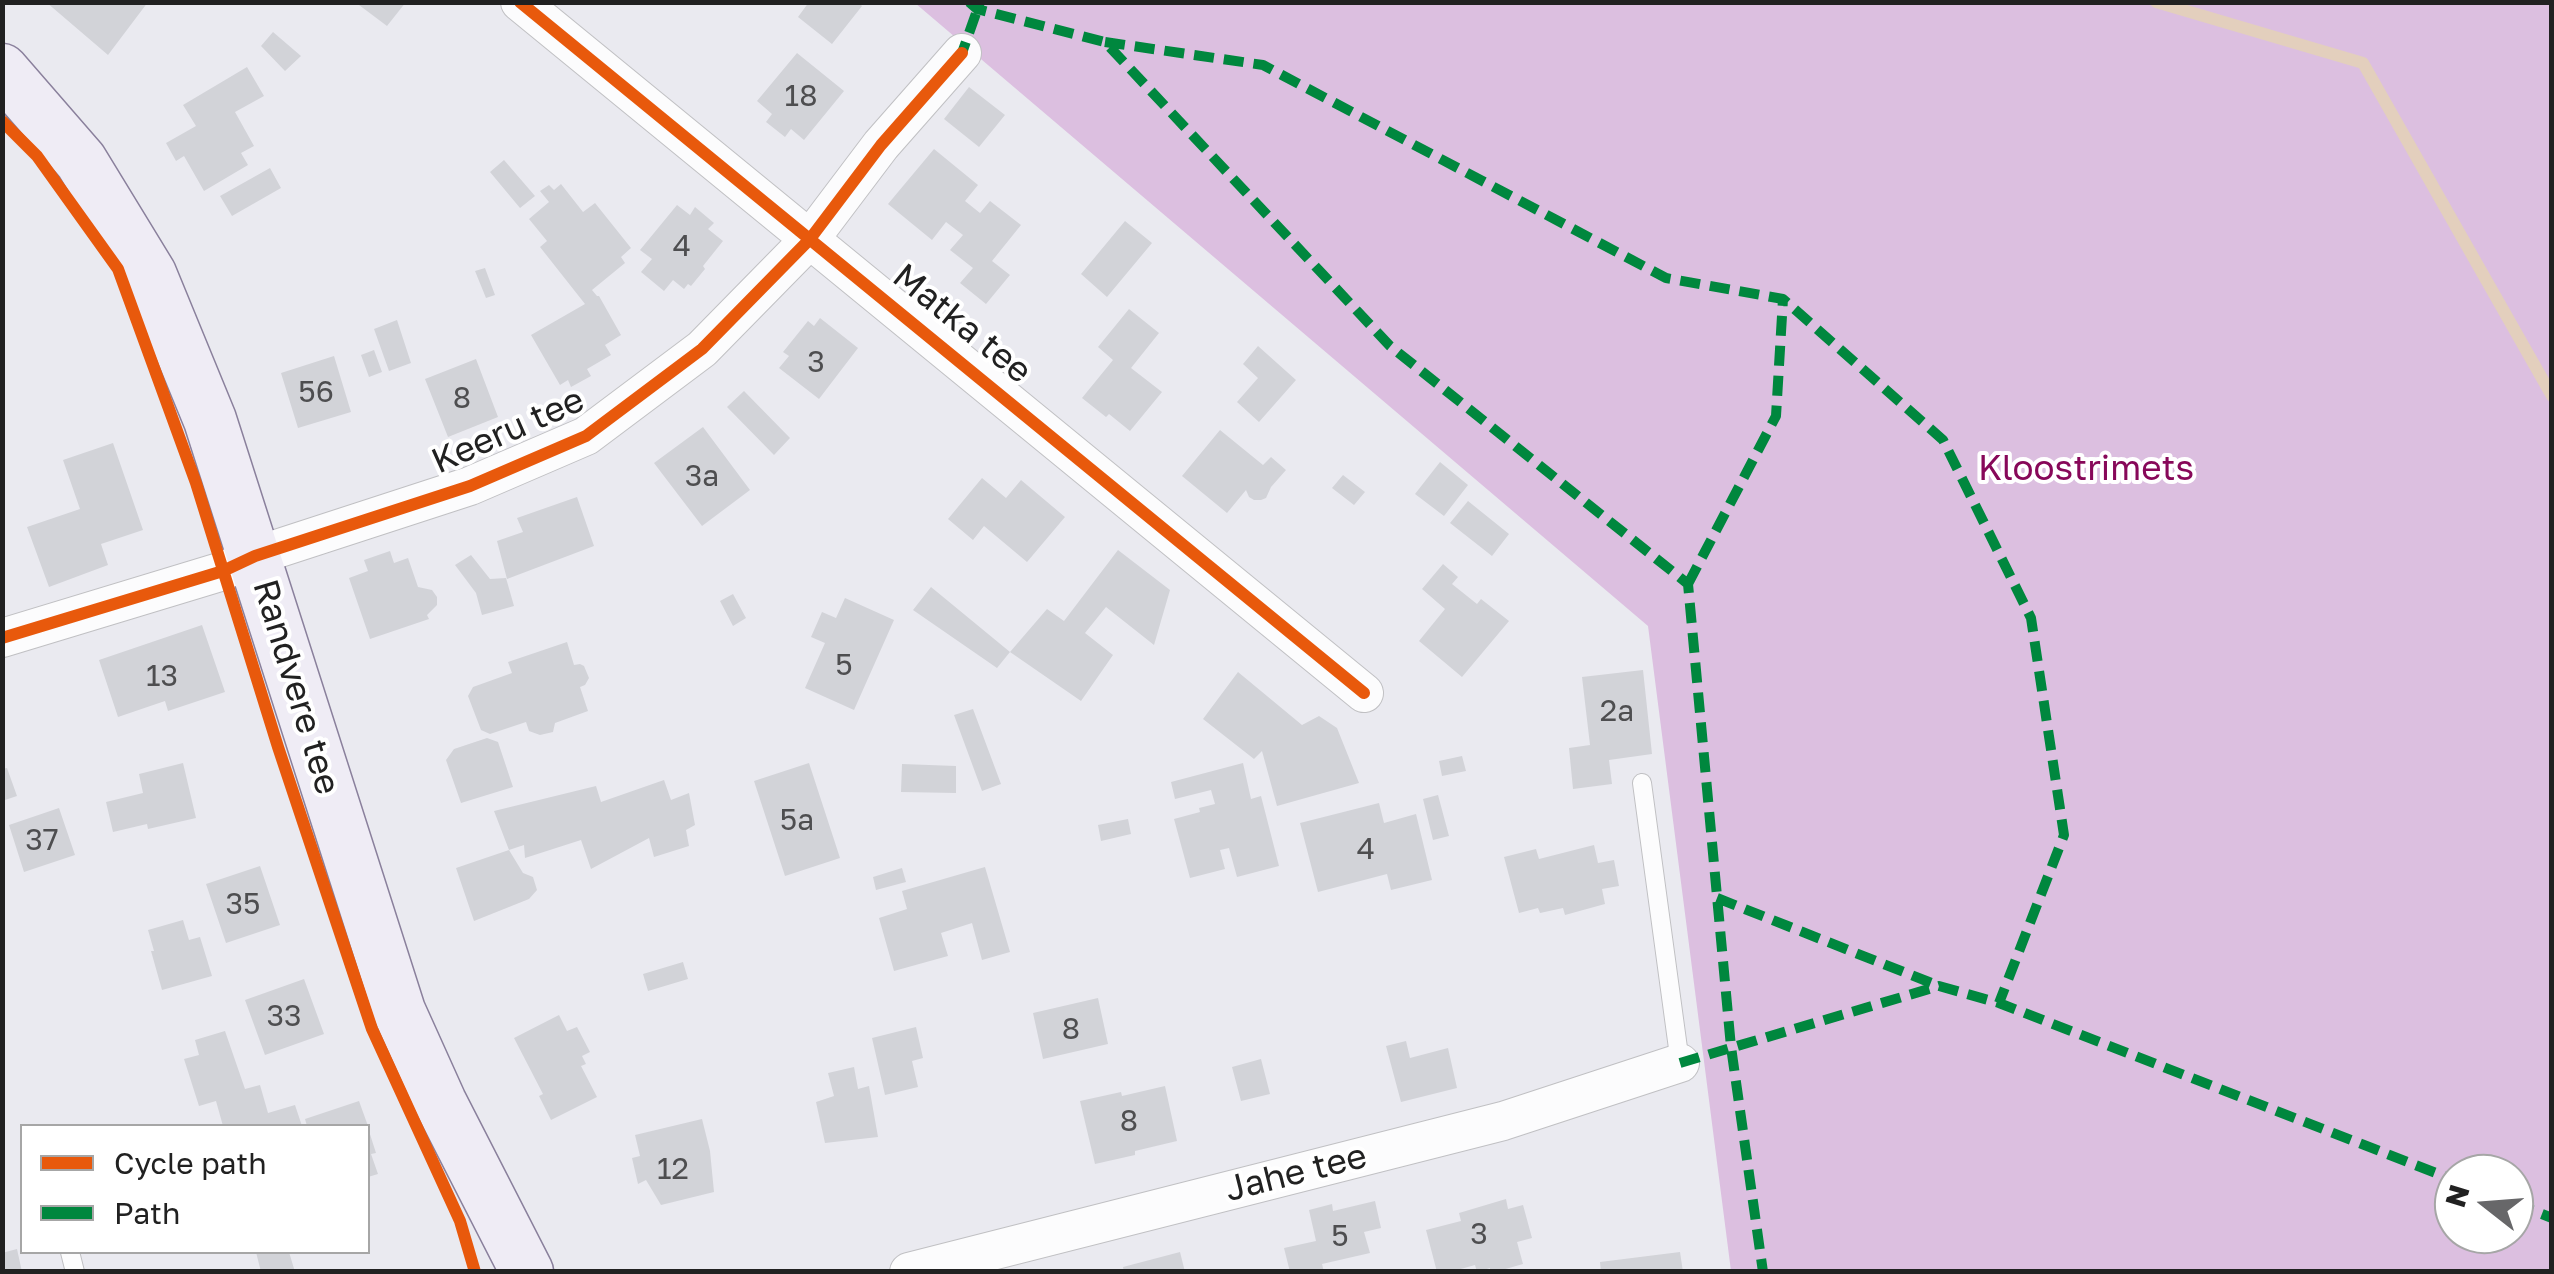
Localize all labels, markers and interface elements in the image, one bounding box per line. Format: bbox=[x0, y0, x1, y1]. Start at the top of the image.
house number: 18 bbox=[785, 78, 817, 114]
house number: 4 bbox=[673, 228, 691, 264]
street label: Matka tee bbox=[884, 255, 1040, 393]
house number: 3 bbox=[807, 344, 825, 380]
house number: 56 bbox=[298, 374, 334, 410]
street label: Keeru tee bbox=[425, 379, 591, 483]
house number: 8 bbox=[453, 380, 471, 416]
park label: Kloostrimets bbox=[1978, 448, 2194, 490]
house number: 3a bbox=[685, 458, 719, 494]
street label: Randvere tee bbox=[243, 575, 349, 799]
house number: 5 bbox=[835, 647, 853, 683]
house number: 13 bbox=[146, 658, 178, 694]
house number: 2a bbox=[1600, 693, 1634, 729]
house number: 5a bbox=[780, 802, 814, 838]
house number: 37 bbox=[25, 822, 59, 858]
house number: 4 bbox=[1357, 831, 1375, 867]
house number: 35 bbox=[226, 886, 260, 922]
house number: 33 bbox=[266, 998, 302, 1034]
house number: 8 bbox=[1062, 1011, 1080, 1047]
house number: 8 bbox=[1120, 1103, 1138, 1139]
legend bbox=[20, 1124, 370, 1254]
street label: Jahe tee bbox=[1221, 1135, 1371, 1211]
text: Cycle path bbox=[114, 1145, 267, 1181]
house number: 12 bbox=[657, 1151, 689, 1187]
north arrow bbox=[2434, 1154, 2534, 1254]
text: N bbox=[2438, 1181, 2476, 1211]
text: Path bbox=[114, 1195, 180, 1231]
house number: 3 bbox=[1470, 1216, 1488, 1252]
house number: 5 bbox=[1331, 1218, 1349, 1254]

